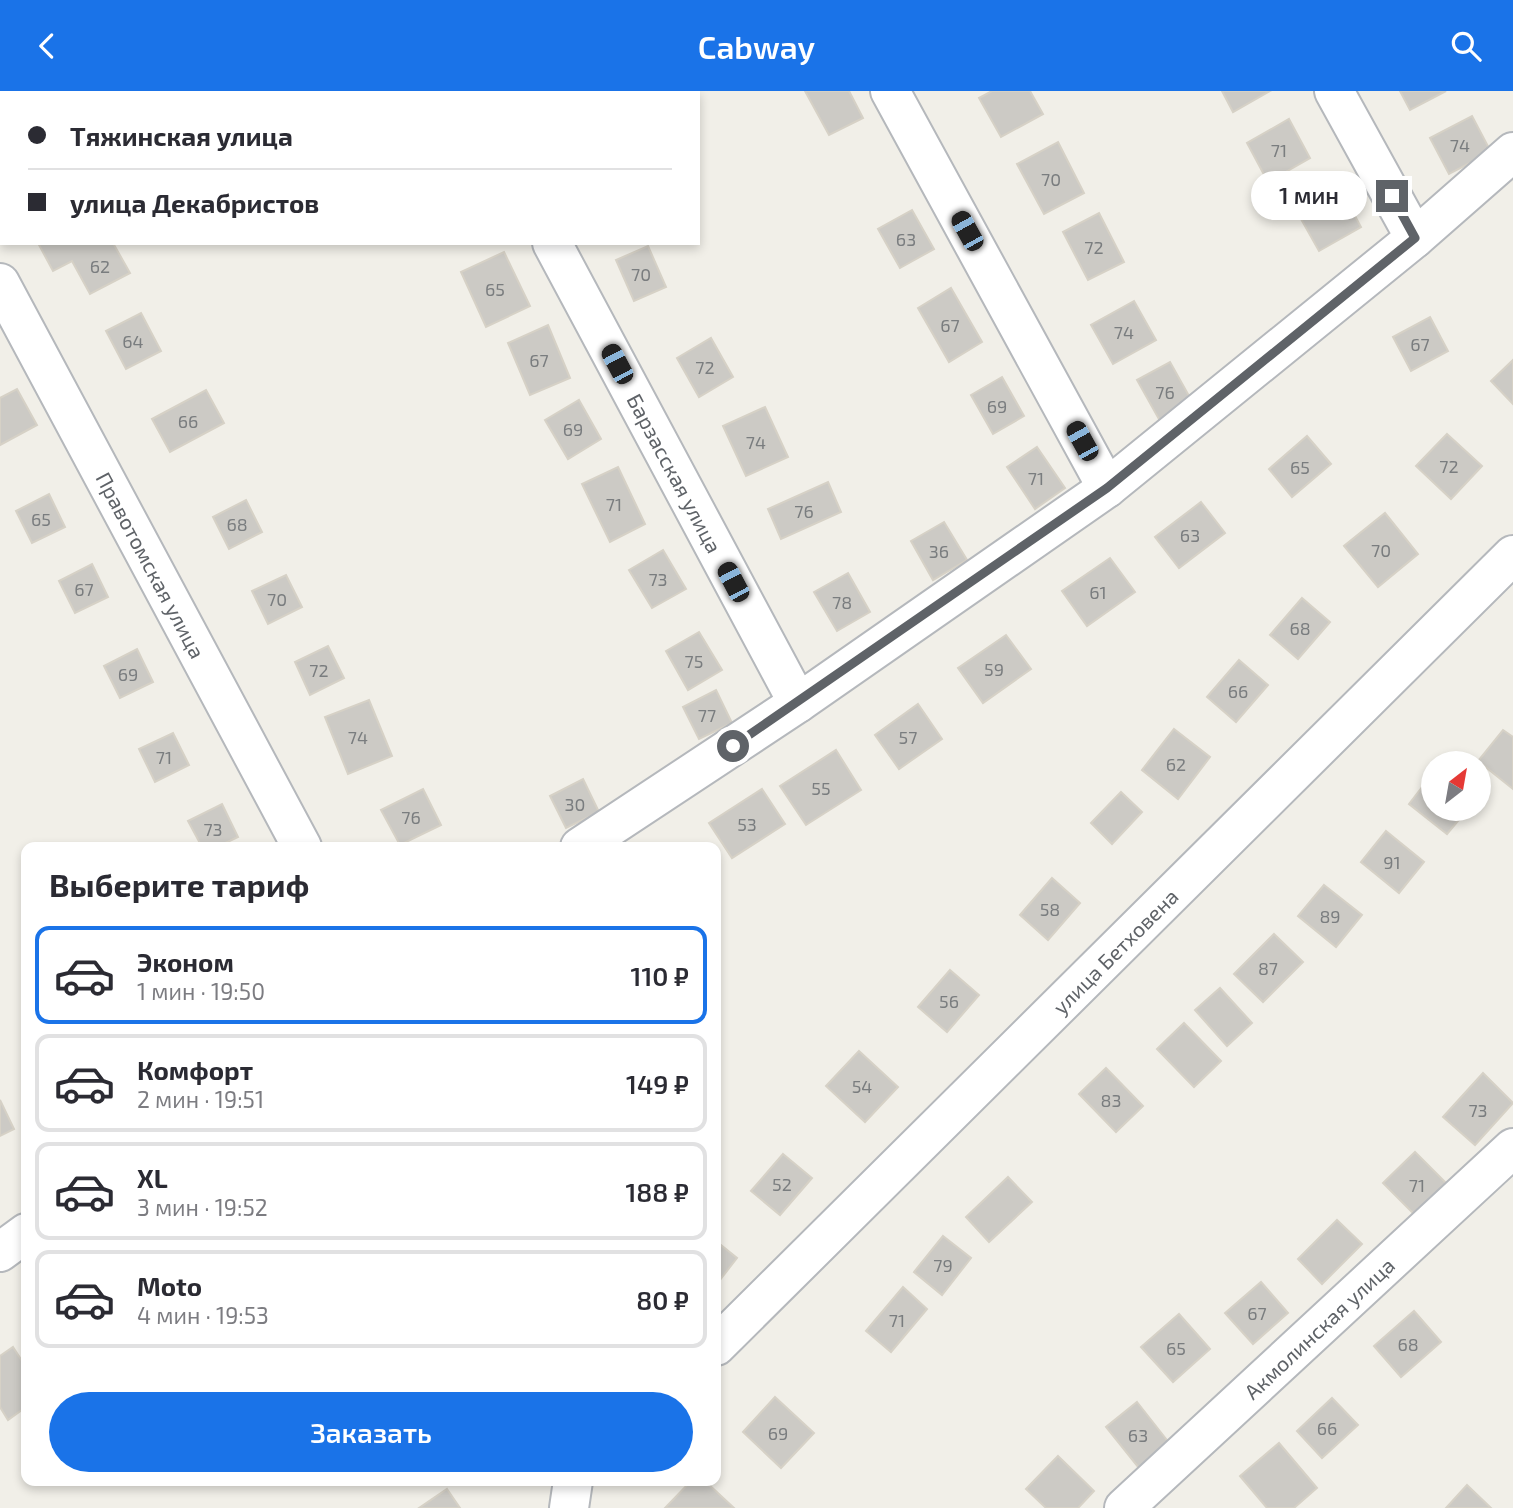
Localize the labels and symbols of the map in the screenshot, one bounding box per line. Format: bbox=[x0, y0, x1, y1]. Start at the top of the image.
house number: 74 bbox=[1450, 134, 1470, 156]
house number: 71 bbox=[1271, 139, 1287, 161]
house number: 70 bbox=[1041, 168, 1061, 190]
callout: 1 мин bbox=[1252, 171, 1368, 221]
route end bbox=[1376, 180, 1408, 212]
car bbox=[948, 208, 987, 254]
house number: 63 bbox=[896, 228, 916, 250]
house number: 72 bbox=[1084, 236, 1104, 258]
house number: 62 bbox=[90, 255, 110, 277]
house number: 70 bbox=[631, 263, 651, 285]
house number: 65 bbox=[485, 278, 505, 300]
house number: 67 bbox=[940, 314, 960, 336]
house number: 74 bbox=[1114, 321, 1134, 343]
house number: 64 bbox=[122, 330, 144, 352]
house number: 67 bbox=[1410, 333, 1430, 355]
car bbox=[598, 341, 637, 387]
house number: 67 bbox=[529, 349, 549, 371]
house number: 72 bbox=[695, 356, 715, 378]
house number: 76 bbox=[1155, 381, 1175, 403]
street label: Барзасская улица bbox=[622, 389, 727, 557]
house number: 69 bbox=[987, 395, 1007, 417]
house number: 66 bbox=[178, 410, 198, 432]
house number: 69 bbox=[563, 418, 583, 440]
car bbox=[1063, 418, 1102, 464]
house number: 74 bbox=[746, 431, 766, 453]
house number: 72 bbox=[1439, 455, 1459, 477]
house number: 65 bbox=[1290, 456, 1310, 478]
house number: 71 bbox=[1028, 467, 1044, 489]
street label: Правотомская улица bbox=[90, 468, 211, 663]
house number: 71 bbox=[606, 493, 622, 515]
house number: 76 bbox=[794, 500, 814, 522]
house number: 65 bbox=[31, 508, 51, 530]
house number: 68 bbox=[226, 513, 248, 535]
house number: 63 bbox=[1180, 524, 1200, 546]
house number: 70 bbox=[1371, 539, 1391, 561]
house number: 36 bbox=[929, 540, 949, 562]
car bbox=[714, 559, 753, 605]
house number: 73 bbox=[648, 568, 668, 590]
house number: 67 bbox=[74, 578, 94, 600]
house number: 61 bbox=[1089, 581, 1107, 603]
house number: 70 bbox=[267, 588, 287, 610]
house number: 78 bbox=[832, 591, 852, 613]
house number: 68 bbox=[1289, 617, 1311, 639]
house number: 75 bbox=[685, 650, 703, 672]
house number: 59 bbox=[984, 658, 1004, 680]
house number: 72 bbox=[309, 659, 329, 681]
house number: 69 bbox=[118, 663, 138, 685]
house number: 66 bbox=[1228, 680, 1248, 702]
house number: 77 bbox=[698, 704, 716, 726]
house number: 74 bbox=[348, 726, 368, 748]
house number: 57 bbox=[899, 726, 917, 748]
route start bbox=[717, 730, 749, 762]
house number: 71 bbox=[156, 746, 172, 768]
north arrow bbox=[1421, 751, 1491, 821]
house number: 62 bbox=[1166, 753, 1186, 775]
house number: 55 bbox=[811, 777, 831, 799]
house number: 30 bbox=[565, 793, 585, 815]
house number: 76 bbox=[401, 806, 421, 828]
house number: 53 bbox=[737, 813, 757, 835]
house number: 73 bbox=[203, 818, 223, 840]
house number: 91 bbox=[1383, 851, 1401, 873]
street label: улица Бетховена bbox=[1047, 883, 1184, 1020]
house number: 58 bbox=[1040, 898, 1060, 920]
house number: 89 bbox=[1319, 905, 1341, 927]
house number: 87 bbox=[1258, 957, 1278, 979]
house number: 56 bbox=[939, 990, 959, 1012]
house number: 54 bbox=[852, 1075, 872, 1097]
house number: 83 bbox=[1101, 1089, 1121, 1111]
house number: 73 bbox=[1468, 1099, 1488, 1121]
house number: 52 bbox=[772, 1173, 792, 1195]
house number: 71 bbox=[1409, 1174, 1425, 1196]
street label: Акмолинская улица bbox=[1239, 1252, 1400, 1405]
house number: 79 bbox=[933, 1254, 953, 1276]
house number: 67 bbox=[1247, 1302, 1267, 1324]
house number: 71 bbox=[889, 1309, 905, 1331]
house number: 68 bbox=[1397, 1333, 1419, 1355]
house number: 65 bbox=[1166, 1337, 1186, 1359]
house number: 66 bbox=[1317, 1417, 1337, 1439]
house number: 69 bbox=[768, 1422, 788, 1444]
house number: 63 bbox=[1128, 1424, 1148, 1446]

